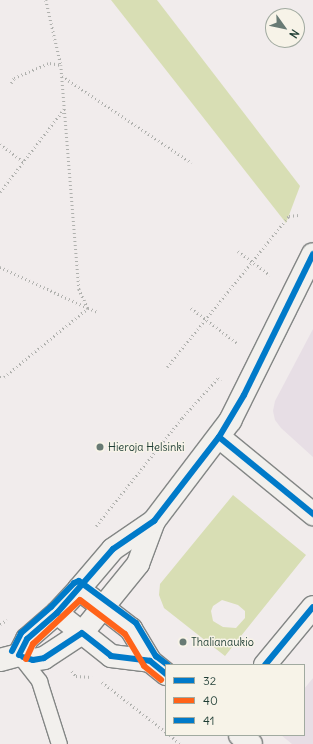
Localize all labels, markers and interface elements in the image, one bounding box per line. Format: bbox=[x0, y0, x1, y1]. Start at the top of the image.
north arrow bbox=[265, 8, 305, 48]
text: N bbox=[286, 27, 302, 41]
place label: Hieroja Helsinki bbox=[108, 440, 184, 454]
marker: Hieroja Helsinki bbox=[95, 442, 105, 452]
place label: Thalianaukio bbox=[191, 635, 254, 649]
marker: Thalianaukio bbox=[178, 637, 188, 647]
legend bbox=[165, 664, 305, 736]
text: 32 bbox=[203, 673, 216, 688]
text: 40 bbox=[203, 693, 218, 708]
text: 41 bbox=[203, 713, 215, 728]

